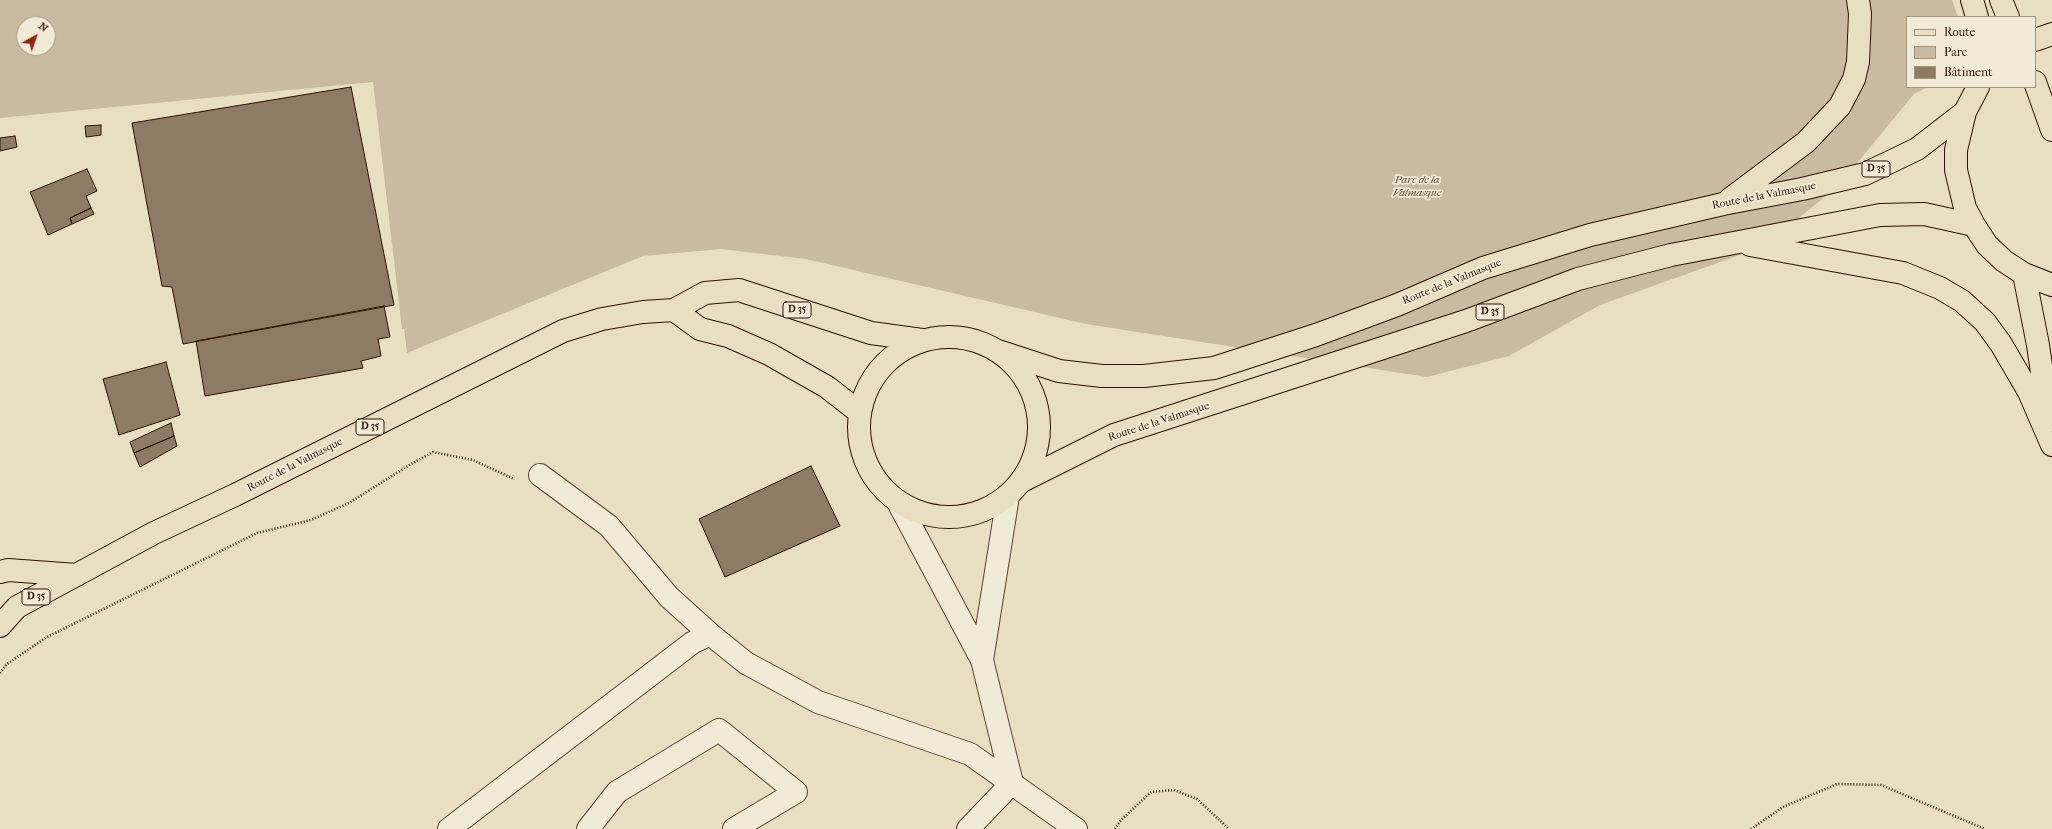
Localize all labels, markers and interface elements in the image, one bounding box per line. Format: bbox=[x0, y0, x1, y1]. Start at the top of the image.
north arrow bbox=[16, 16, 56, 56]
legend bbox=[1906, 16, 2036, 88]
text: N bbox=[36, 20, 51, 35]
text: Route bbox=[1944, 25, 1976, 39]
text: Parc bbox=[1944, 45, 1967, 59]
text: Bâtiment bbox=[1944, 65, 1992, 79]
road number: D 35 bbox=[1862, 161, 1890, 177]
park label: Parc de la Valmasque bbox=[1393, 173, 1441, 199]
street label: Route de la Valmasque bbox=[1711, 179, 1817, 213]
street label: Route de la Valmasque bbox=[1401, 256, 1503, 308]
road number: D 35 bbox=[783, 302, 811, 318]
road number: D 35 bbox=[1476, 304, 1504, 320]
street label: Route de la Valmasque bbox=[1107, 399, 1211, 445]
road number: D 35 bbox=[356, 419, 384, 435]
street label: Route de la Valmasque bbox=[245, 435, 345, 495]
road number: D 35 bbox=[22, 589, 50, 605]

